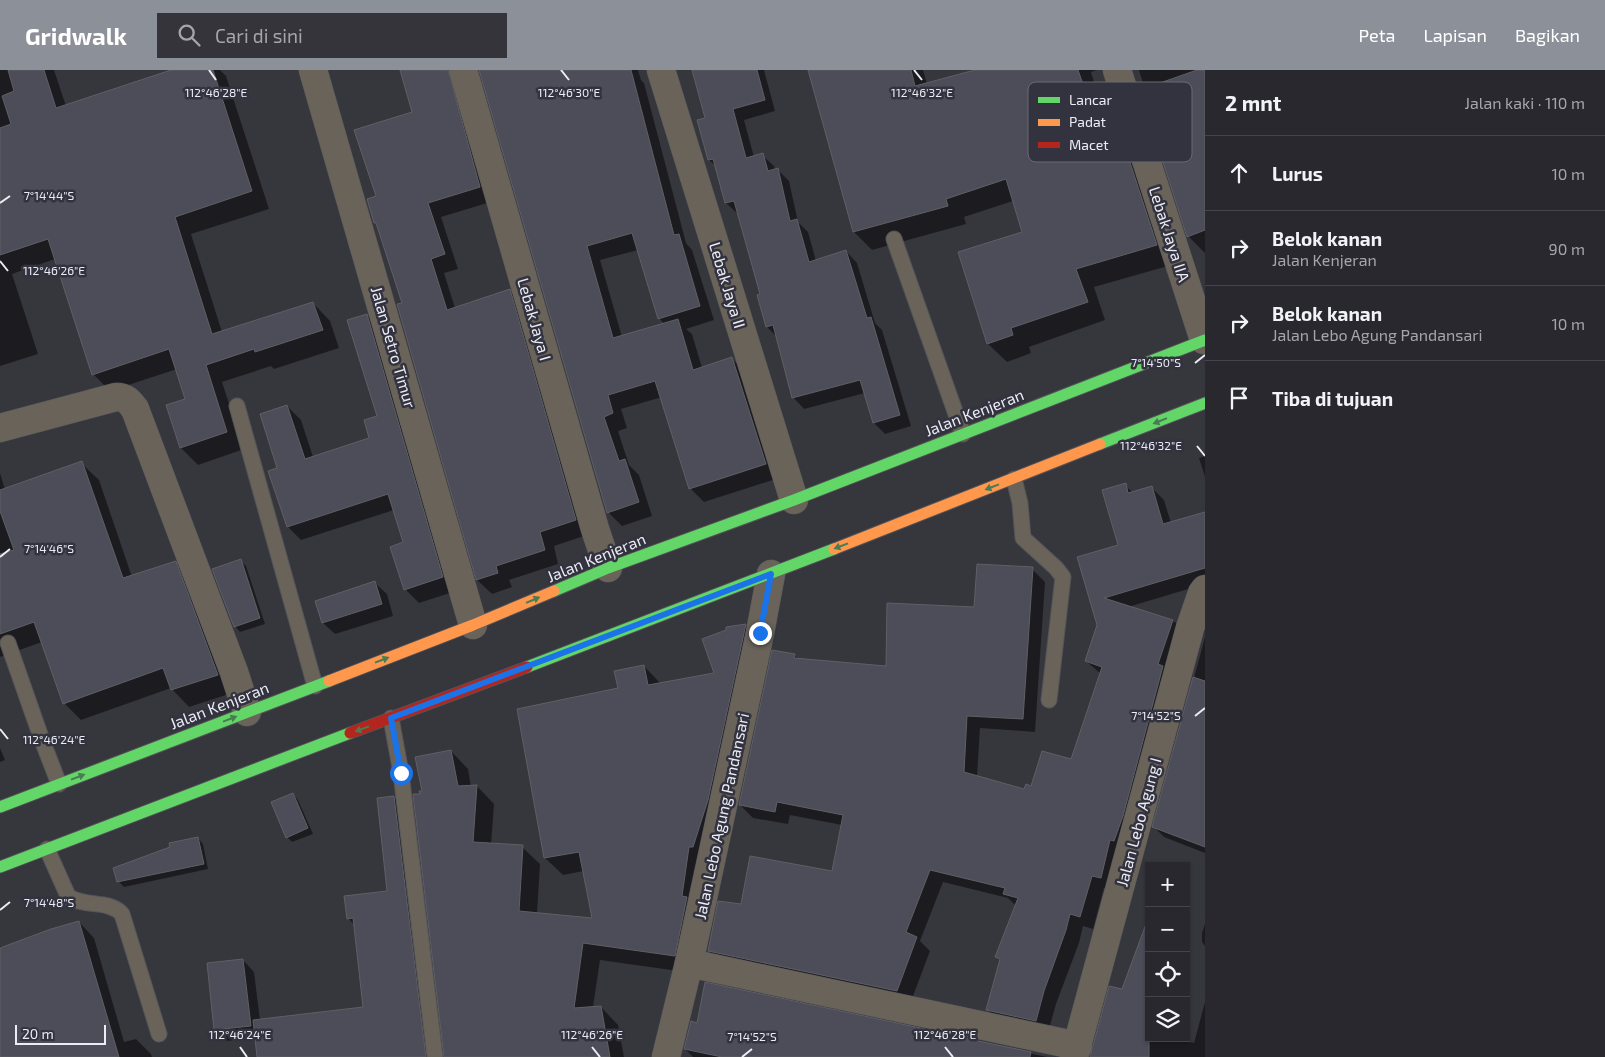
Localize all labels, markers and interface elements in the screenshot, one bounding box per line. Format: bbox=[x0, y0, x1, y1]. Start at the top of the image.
search box bbox=[157, 13, 507, 58]
text: Gridwalk bbox=[25, 21, 127, 50]
icon: search bbox=[175, 21, 203, 49]
text: Cari di sini bbox=[215, 24, 303, 47]
text: Peta bbox=[1358, 24, 1395, 46]
text: Lapisan bbox=[1423, 24, 1487, 46]
text: Bagikan bbox=[1515, 24, 1580, 46]
legend bbox=[1028, 82, 1192, 162]
text: 112°46'28"E bbox=[185, 85, 247, 99]
text: 112°46'30"E bbox=[538, 85, 600, 99]
text: 112°46'32"E bbox=[891, 85, 953, 99]
text: 2 mnt bbox=[1225, 90, 1281, 115]
text: Lancar bbox=[1069, 91, 1113, 108]
text: Jalan kaki · 110 m bbox=[1464, 93, 1585, 112]
text: Padat bbox=[1069, 113, 1106, 130]
text: Macet bbox=[1069, 136, 1109, 153]
icon: ahead bbox=[1225, 159, 1253, 187]
text: Lurus bbox=[1272, 162, 1323, 185]
text: 10 m bbox=[1551, 164, 1585, 183]
street label: Lebak Jaya IIA bbox=[1146, 184, 1194, 284]
text: 7°14'44"S bbox=[24, 188, 75, 202]
text: Belok kanan bbox=[1272, 227, 1382, 250]
icon: right bbox=[1225, 234, 1253, 262]
text: 90 m bbox=[1549, 239, 1585, 258]
street label: Lebak Jaya II bbox=[706, 240, 750, 330]
text: Jalan Kenjeran bbox=[1272, 250, 1377, 269]
text: 112°46'26"E bbox=[23, 263, 85, 277]
street label: Lebak Jaya I bbox=[514, 275, 556, 363]
street label: Jalan Setro Timur bbox=[368, 284, 421, 411]
text: Belok kanan bbox=[1272, 302, 1382, 325]
icon: right bbox=[1225, 309, 1253, 337]
text: 10 m bbox=[1551, 314, 1585, 333]
text: Jalan Lebo Agung Pandansari bbox=[1272, 325, 1483, 344]
text: 7°14'50"S bbox=[1131, 355, 1181, 369]
street label: Jalan Kenjeran bbox=[922, 384, 1027, 441]
icon: arrive bbox=[1225, 384, 1253, 412]
text: Tiba di tujuan bbox=[1272, 387, 1393, 410]
one-way arrow bbox=[1153, 417, 1167, 425]
text: 112°46'32"E bbox=[1120, 438, 1182, 452]
one-way arrow bbox=[985, 484, 1000, 491]
street label: Jalan Kenjeran bbox=[544, 529, 649, 586]
text: 7°14'46"S bbox=[24, 541, 74, 555]
one-way arrow bbox=[834, 543, 848, 551]
one-way arrow bbox=[525, 596, 540, 604]
route end bbox=[749, 622, 772, 645]
one-way arrow bbox=[374, 656, 389, 664]
street label: Jalan Kenjeran bbox=[167, 677, 272, 734]
text: 7°14'52"S bbox=[1131, 708, 1181, 722]
street label: Jalan Lebo Agung Pandansari bbox=[690, 711, 752, 921]
one-way arrow bbox=[223, 715, 238, 723]
one-way arrow bbox=[354, 725, 369, 733]
text: 112°46'24"E bbox=[23, 732, 85, 746]
street label: Jalan Lebo Agung I bbox=[1112, 755, 1164, 889]
route start bbox=[390, 762, 413, 785]
one-way arrow bbox=[71, 773, 86, 781]
map controls bbox=[1145, 862, 1190, 1042]
button: + bbox=[1145, 862, 1190, 907]
text: 7°14'48"S bbox=[24, 895, 75, 909]
button: − bbox=[1145, 907, 1190, 952]
button: locate bbox=[1145, 952, 1190, 997]
button: layers bbox=[1145, 997, 1190, 1042]
scale bar bbox=[15, 1022, 106, 1045]
text: 20 m bbox=[22, 1025, 54, 1042]
text: 112°46'24"E bbox=[209, 1027, 271, 1041]
text: 112°46'26"E bbox=[561, 1027, 623, 1041]
text: 112°46'28"E bbox=[914, 1027, 976, 1041]
text: 7°14'52"S bbox=[727, 1029, 777, 1043]

